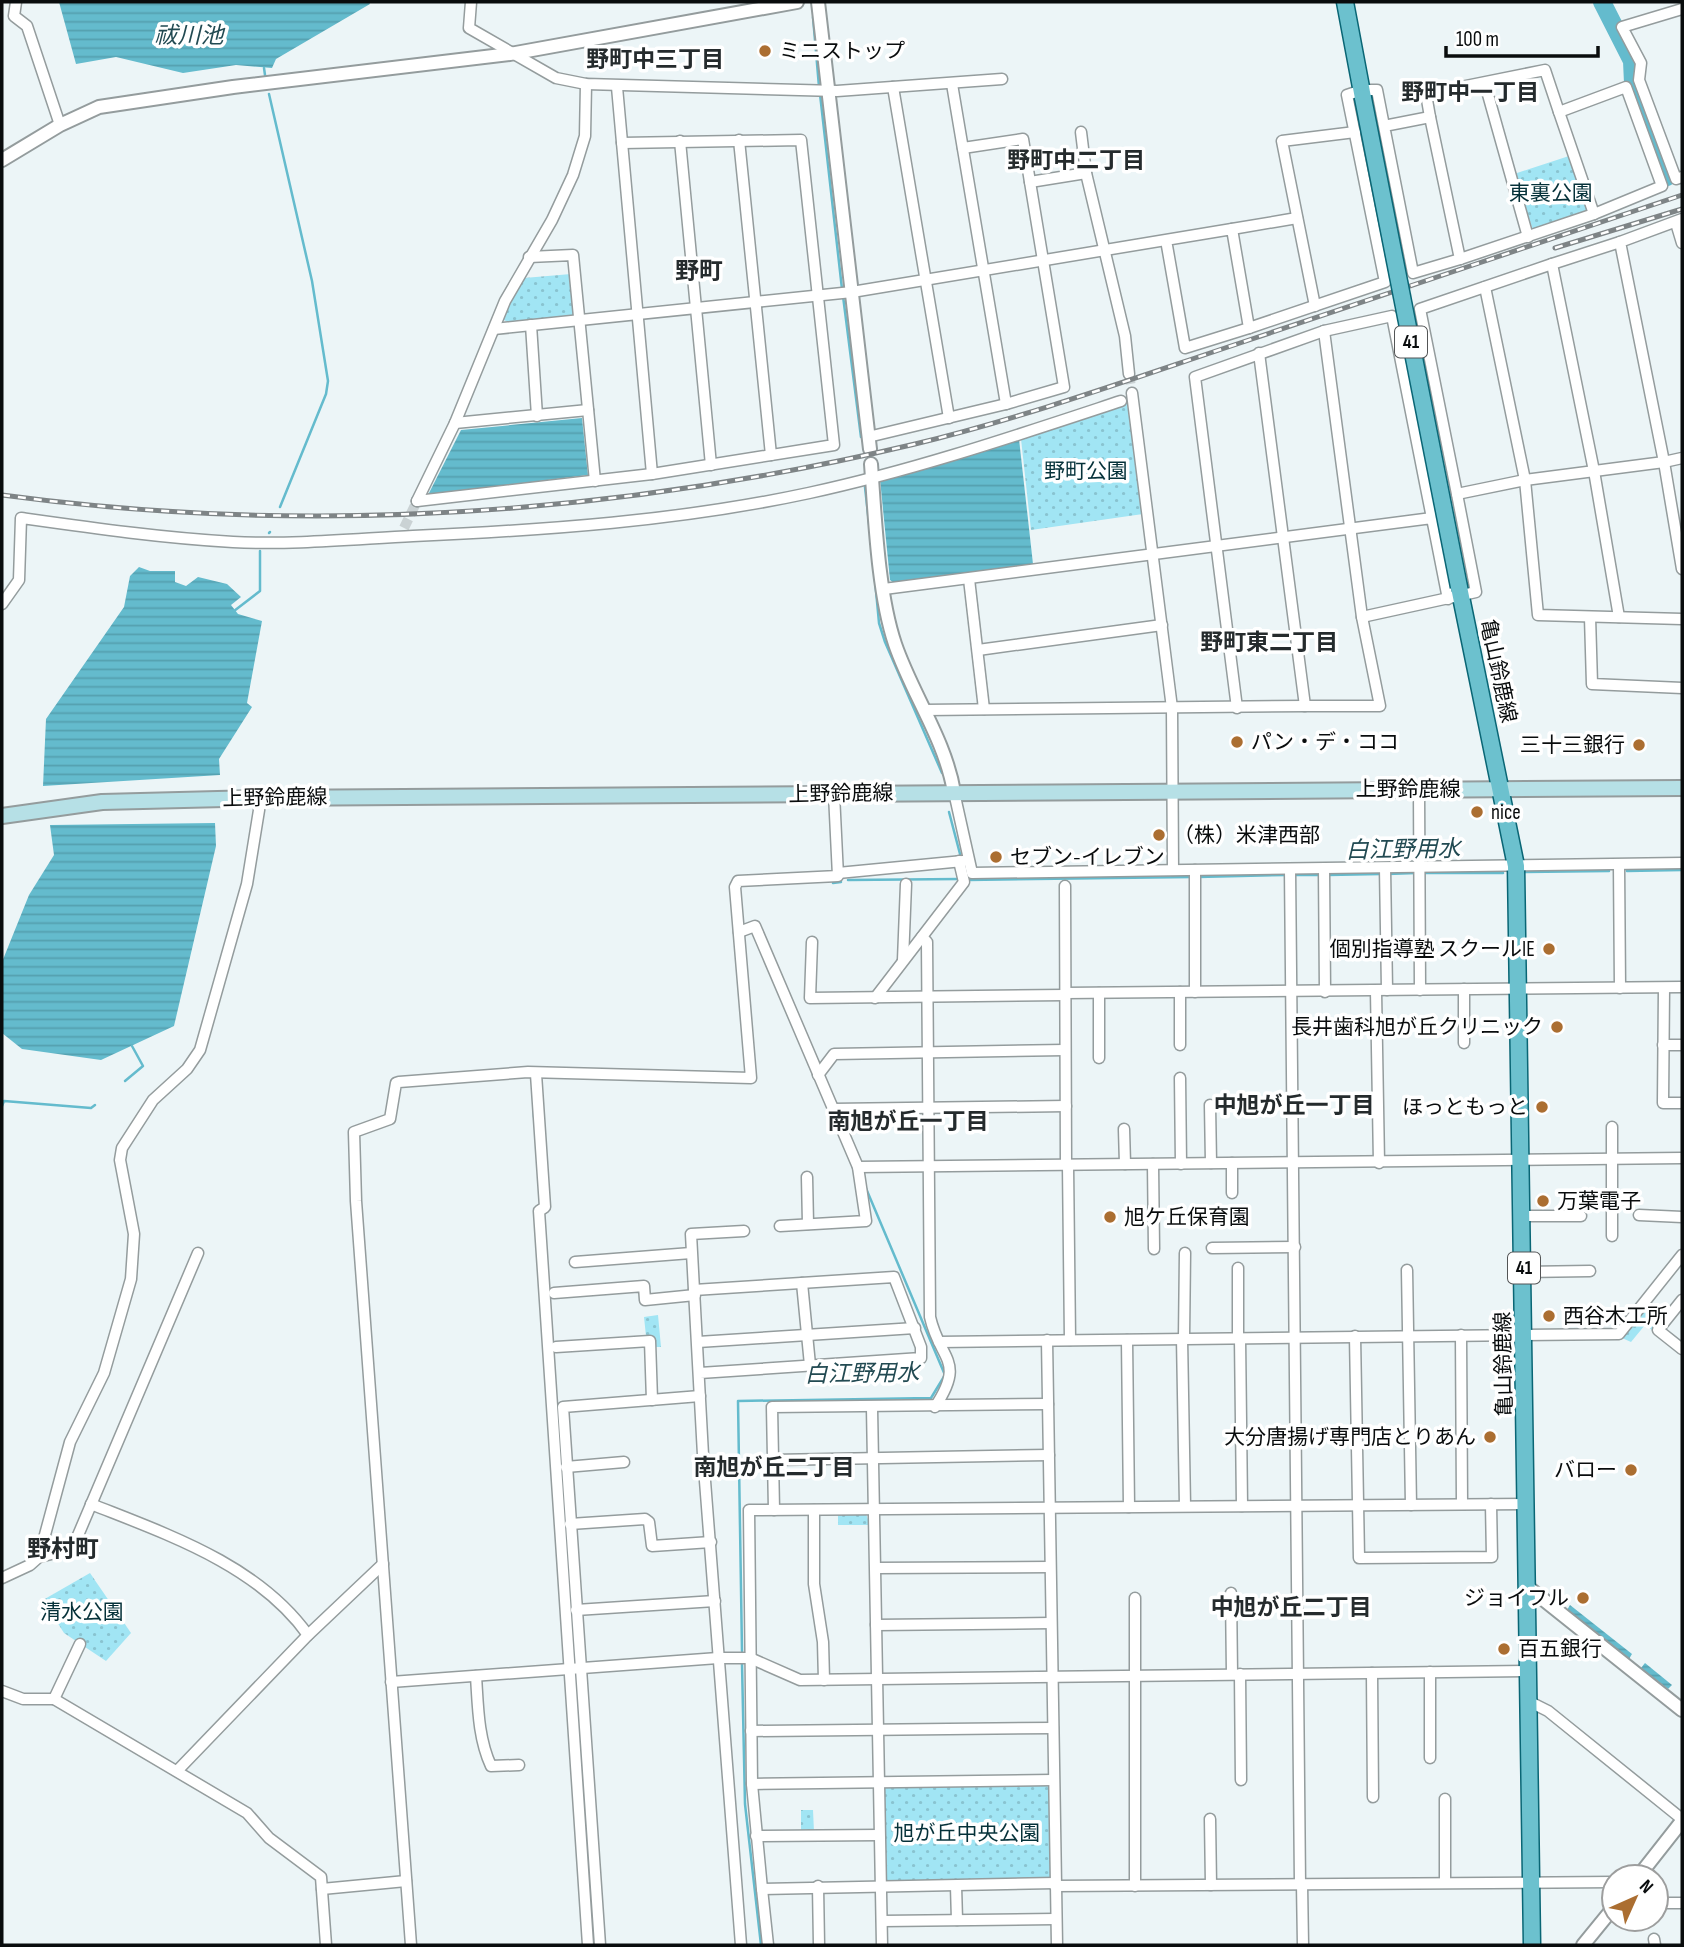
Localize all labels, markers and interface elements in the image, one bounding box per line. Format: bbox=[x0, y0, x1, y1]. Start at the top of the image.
scale bar bbox=[1446, 14, 1598, 58]
water label: 祓川池 bbox=[155, 22, 226, 50]
text: 100 m bbox=[1456, 27, 1499, 52]
place label: ミニストップ bbox=[779, 39, 905, 64]
marker: ミニストップ bbox=[757, 43, 773, 59]
district label: 野町中三丁目 bbox=[586, 46, 724, 74]
district label: 野町中一丁目 bbox=[1401, 79, 1539, 107]
district label: 野町中二丁目 bbox=[1007, 147, 1145, 175]
park label: 東裏公園 bbox=[1509, 181, 1593, 206]
district label: 野町 bbox=[675, 257, 723, 286]
road number: 41 bbox=[1395, 326, 1427, 358]
park label: 野町公園 bbox=[1044, 459, 1128, 484]
street label: 亀山鈴鹿線 bbox=[1475, 617, 1521, 725]
district label: 野町東二丁目 bbox=[1200, 629, 1338, 657]
place label: パン・デ・ココ bbox=[1251, 730, 1399, 755]
place label: 三十三銀行 bbox=[1520, 733, 1625, 758]
marker: パン・デ・ココ bbox=[1229, 734, 1245, 750]
marker: 三十三銀行 bbox=[1631, 737, 1647, 753]
street label: 上野鈴鹿線 bbox=[1356, 777, 1461, 802]
street label: 上野鈴鹿線 bbox=[788, 781, 894, 807]
street label: 上野鈴鹿線 bbox=[222, 785, 328, 811]
place label: nice bbox=[1491, 800, 1521, 825]
marker: nice bbox=[1469, 804, 1485, 820]
place label: （株）米津西部 bbox=[1173, 823, 1320, 848]
marker: （株）米津西部 bbox=[1151, 827, 1167, 843]
water label: 白江野用水 bbox=[1345, 835, 1464, 865]
place label: セブン-イレブン bbox=[1010, 845, 1165, 870]
marker: セブン-イレブン bbox=[988, 849, 1004, 865]
place label: 個別指導塾 スクールIE bbox=[1330, 937, 1535, 962]
marker: 個別指導塾 スクールIE bbox=[1541, 941, 1557, 957]
place label: 長井歯科旭が丘クリニック bbox=[1291, 1015, 1543, 1040]
marker: 長井歯科旭が丘クリニック bbox=[1549, 1019, 1565, 1035]
district label: 中旭が丘一丁目 bbox=[1214, 1092, 1375, 1120]
place label: ほっともっと bbox=[1402, 1095, 1528, 1120]
marker: ほっともっと bbox=[1534, 1099, 1550, 1115]
district label: 南旭が丘一丁目 bbox=[828, 1108, 989, 1136]
place label: 万葉電子 bbox=[1557, 1189, 1641, 1214]
marker: 万葉電子 bbox=[1535, 1193, 1551, 1209]
place label: 旭ケ丘保育園 bbox=[1124, 1205, 1250, 1230]
marker: 旭ケ丘保育園 bbox=[1102, 1209, 1118, 1225]
road number: 41 bbox=[1508, 1252, 1540, 1284]
place label: 西谷木工所 bbox=[1563, 1304, 1668, 1329]
marker: 西谷木工所 bbox=[1541, 1308, 1557, 1324]
street label: 亀山鈴鹿線 bbox=[1491, 1311, 1517, 1417]
water label: 白江野用水 bbox=[804, 1359, 923, 1389]
place label: 大分唐揚げ専門店とりあん bbox=[1224, 1425, 1476, 1450]
marker: 大分唐揚げ専門店とりあん bbox=[1482, 1429, 1498, 1445]
district label: 南旭が丘二丁目 bbox=[694, 1454, 855, 1482]
place label: バロー bbox=[1554, 1458, 1617, 1483]
marker: バロー bbox=[1623, 1462, 1639, 1478]
district label: 野村町 bbox=[27, 1535, 99, 1564]
place label: ジョイフル bbox=[1464, 1586, 1569, 1611]
marker: ジョイフル bbox=[1575, 1590, 1591, 1606]
district label: 中旭が丘二丁目 bbox=[1211, 1594, 1372, 1622]
park label: 清水公園 bbox=[40, 1600, 124, 1625]
place label: 百五銀行 bbox=[1518, 1637, 1602, 1662]
marker: 百五銀行 bbox=[1496, 1641, 1512, 1657]
park label: 旭が丘中央公園 bbox=[894, 1821, 1041, 1846]
north arrow bbox=[1600, 1863, 1670, 1933]
text: N bbox=[1634, 1875, 1658, 1899]

